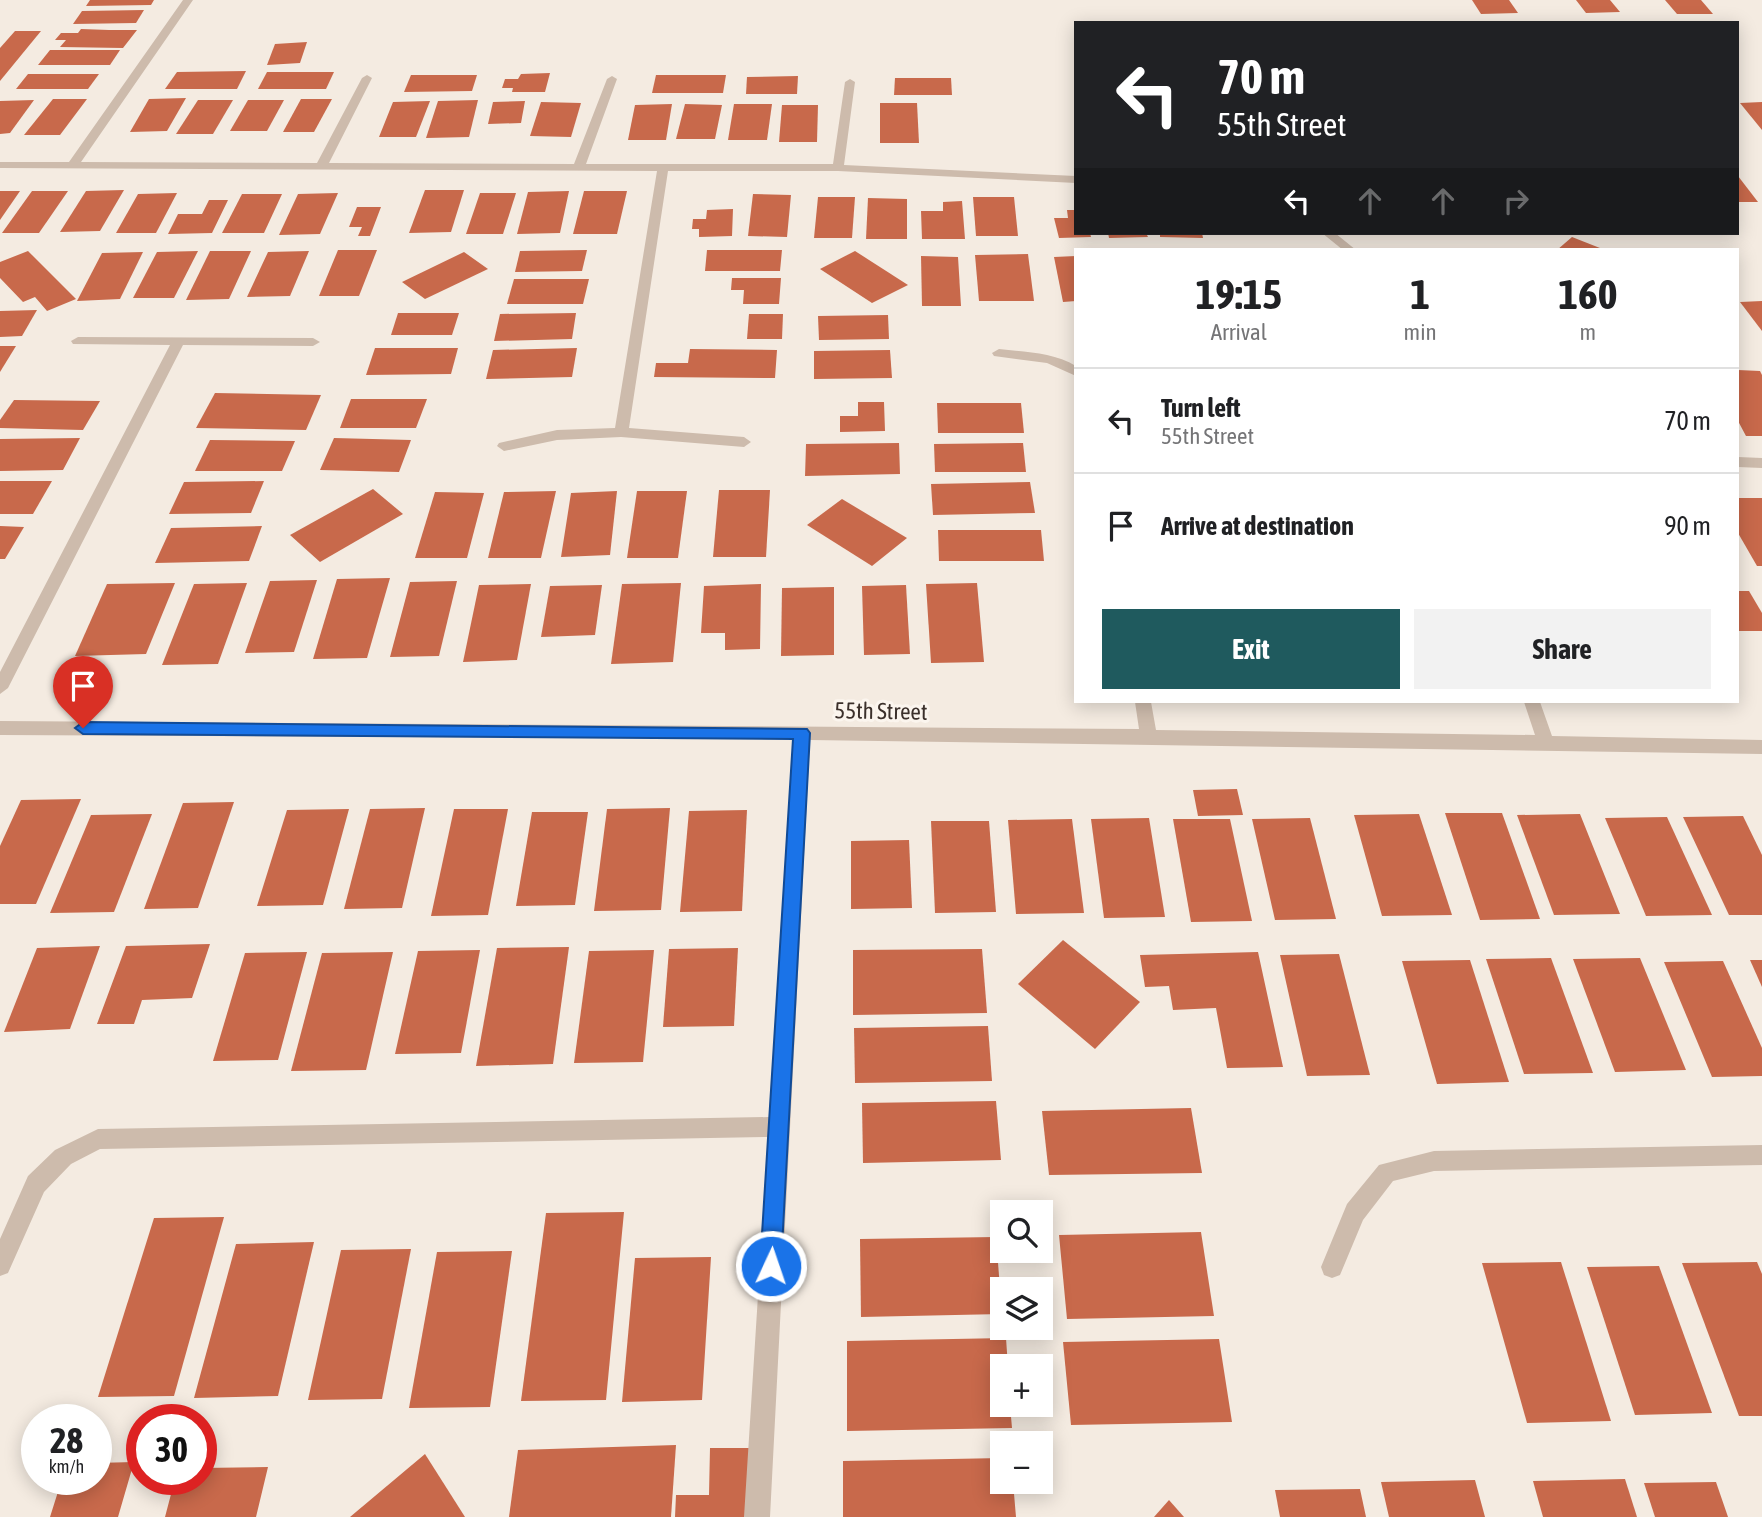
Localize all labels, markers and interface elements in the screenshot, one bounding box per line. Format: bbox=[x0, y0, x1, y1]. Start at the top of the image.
text: 70 m bbox=[1217, 48, 1305, 104]
icon: left bbox=[1102, 49, 1193, 140]
text: 55th Street bbox=[1217, 106, 1346, 143]
icon: left bbox=[1278, 182, 1316, 220]
icon: ahead bbox=[1351, 182, 1389, 220]
icon: ahead bbox=[1424, 182, 1462, 220]
icon: right bbox=[1497, 182, 1535, 220]
text: 19:15 bbox=[1196, 270, 1282, 318]
text: 1 bbox=[1410, 270, 1430, 318]
text: 160 bbox=[1558, 270, 1617, 318]
text: Arrival bbox=[1211, 319, 1267, 345]
text: min bbox=[1404, 319, 1437, 345]
text: m bbox=[1580, 319, 1596, 345]
text: Turn left bbox=[1161, 393, 1241, 423]
icon: left bbox=[1102, 402, 1140, 440]
text: 70 m bbox=[1664, 406, 1711, 436]
text: 55th Street bbox=[1161, 423, 1254, 449]
icon: arrive bbox=[1102, 507, 1140, 545]
text: Arrive at destination bbox=[1161, 511, 1354, 541]
text: 90 m bbox=[1664, 511, 1711, 541]
button: Exit bbox=[1102, 609, 1400, 689]
button: Share bbox=[1414, 609, 1711, 689]
pin bbox=[53, 656, 113, 728]
icon: arrive bbox=[64, 667, 102, 705]
street label: 55th Street bbox=[834, 697, 928, 725]
map controls bbox=[990, 1200, 1053, 1494]
button: search bbox=[990, 1200, 1053, 1263]
position arrow bbox=[734, 1229, 808, 1303]
button: layers bbox=[990, 1277, 1053, 1340]
button: + bbox=[990, 1354, 1053, 1417]
speed limit sign: 30 bbox=[126, 1404, 217, 1495]
text: 28 bbox=[50, 1420, 83, 1460]
button: − bbox=[990, 1431, 1053, 1494]
text: km/h bbox=[49, 1456, 84, 1477]

